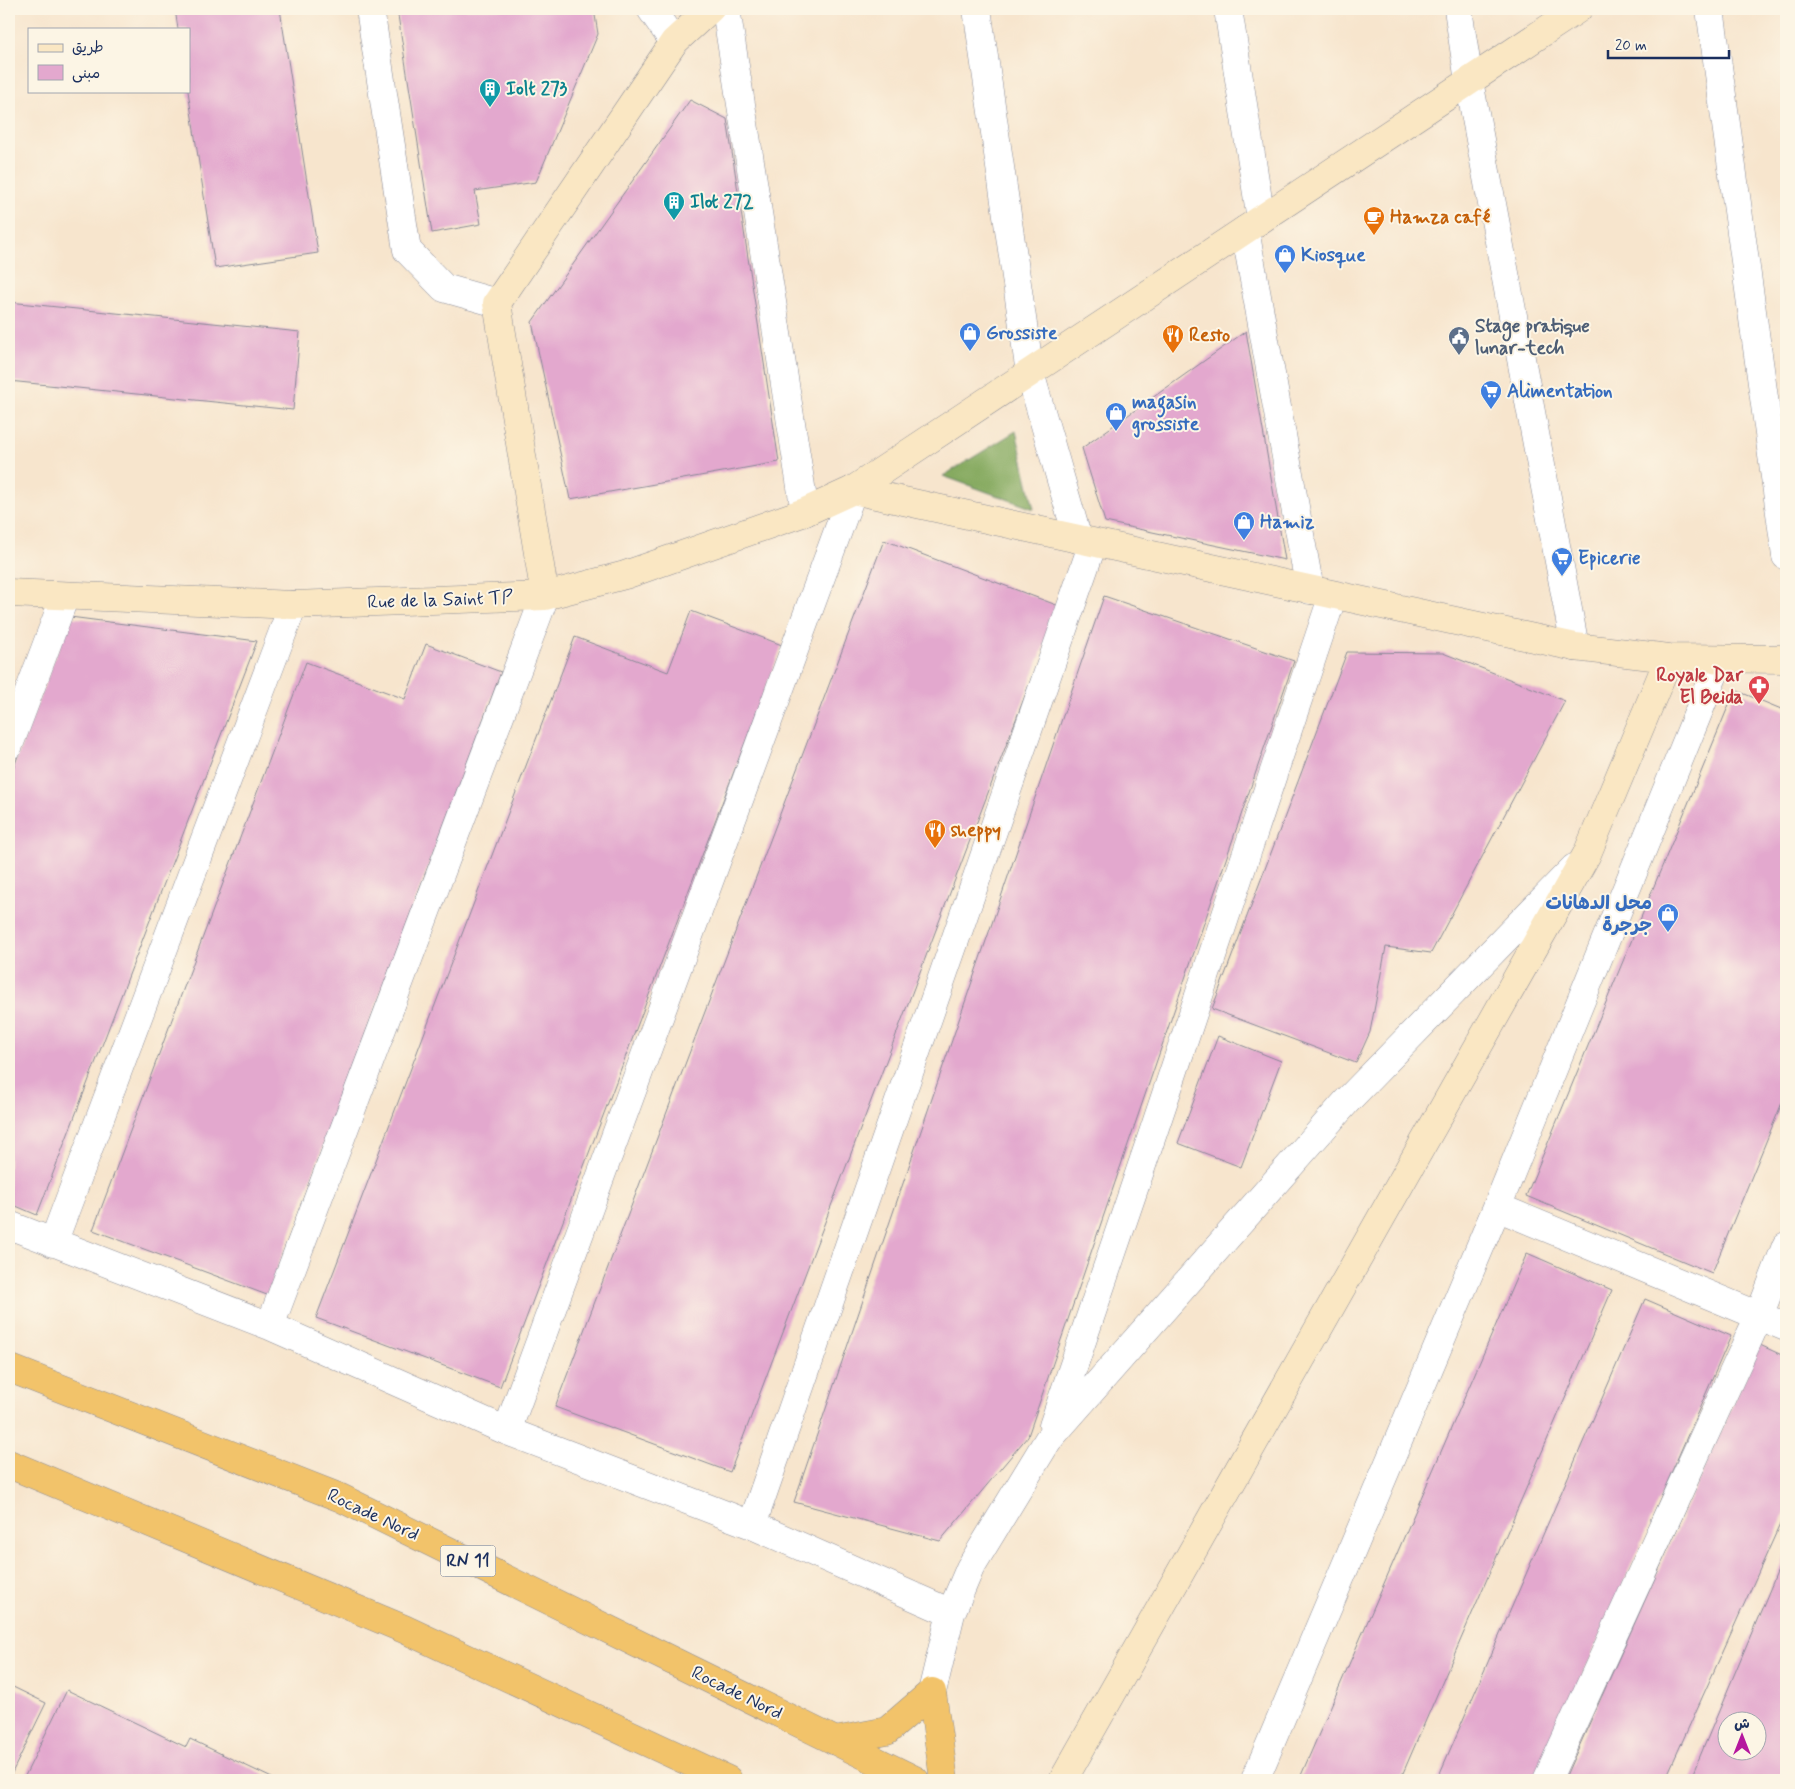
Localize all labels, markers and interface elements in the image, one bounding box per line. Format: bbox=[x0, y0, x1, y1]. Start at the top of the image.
legend bbox=[28, 28, 190, 92]
scale bar bbox=[1608, 28, 1729, 60]
text: 20 m bbox=[1615, 36, 1647, 56]
text: طريق bbox=[72, 38, 104, 58]
text: مبنى bbox=[72, 64, 100, 84]
building icon: Iolt 273 bbox=[478, 77, 502, 108]
place label: Iolt 273 bbox=[506, 77, 568, 102]
building icon: Ilot 272 bbox=[662, 190, 686, 221]
place label: Ilot 272 bbox=[690, 190, 754, 215]
cafe icon: Hamza café bbox=[1362, 205, 1386, 236]
place label: Hamza café bbox=[1390, 205, 1491, 230]
shop icon: Kiosque bbox=[1273, 243, 1297, 274]
place label: Kiosque bbox=[1301, 243, 1366, 269]
place label: Stage pratique lunar-tech bbox=[1475, 314, 1590, 361]
shop icon: Grossiste bbox=[958, 321, 982, 352]
place label: Grossiste bbox=[986, 321, 1058, 346]
restaurant icon: Resto bbox=[1161, 323, 1185, 354]
place label: Resto bbox=[1189, 323, 1230, 348]
public building icon: Stage pratique lunar-tech bbox=[1447, 325, 1471, 356]
supermarket icon: Alimentation bbox=[1479, 379, 1503, 410]
place label: Alimentation bbox=[1507, 379, 1613, 404]
place label: magasin grossiste bbox=[1132, 390, 1200, 438]
shop icon: magasin grossiste bbox=[1104, 401, 1128, 432]
shop icon: Hamiz bbox=[1232, 510, 1256, 541]
place label: Hamiz bbox=[1260, 510, 1315, 535]
supermarket icon: Epicerie bbox=[1550, 546, 1574, 577]
place label: Epicerie bbox=[1578, 546, 1641, 571]
street label: Rue de la Saint TP bbox=[367, 585, 514, 615]
place label: Royale Dar El Beida bbox=[1656, 663, 1744, 710]
pharmacy icon: Royale Dar El Beida bbox=[1747, 674, 1771, 705]
restaurant icon: sheppy bbox=[923, 818, 947, 849]
place label: sheppy bbox=[950, 818, 1001, 843]
place label: محل الدهانات جرجرة bbox=[1546, 891, 1652, 938]
shop icon: محل الدهانات جرجرة bbox=[1656, 902, 1680, 933]
street label: Rocade Nord bbox=[323, 1483, 423, 1547]
road number: RN 11 bbox=[440, 1545, 496, 1576]
street label: Rocade Nord bbox=[687, 1660, 787, 1726]
north arrow bbox=[1718, 1712, 1768, 1762]
text: ش bbox=[1734, 1715, 1750, 1733]

